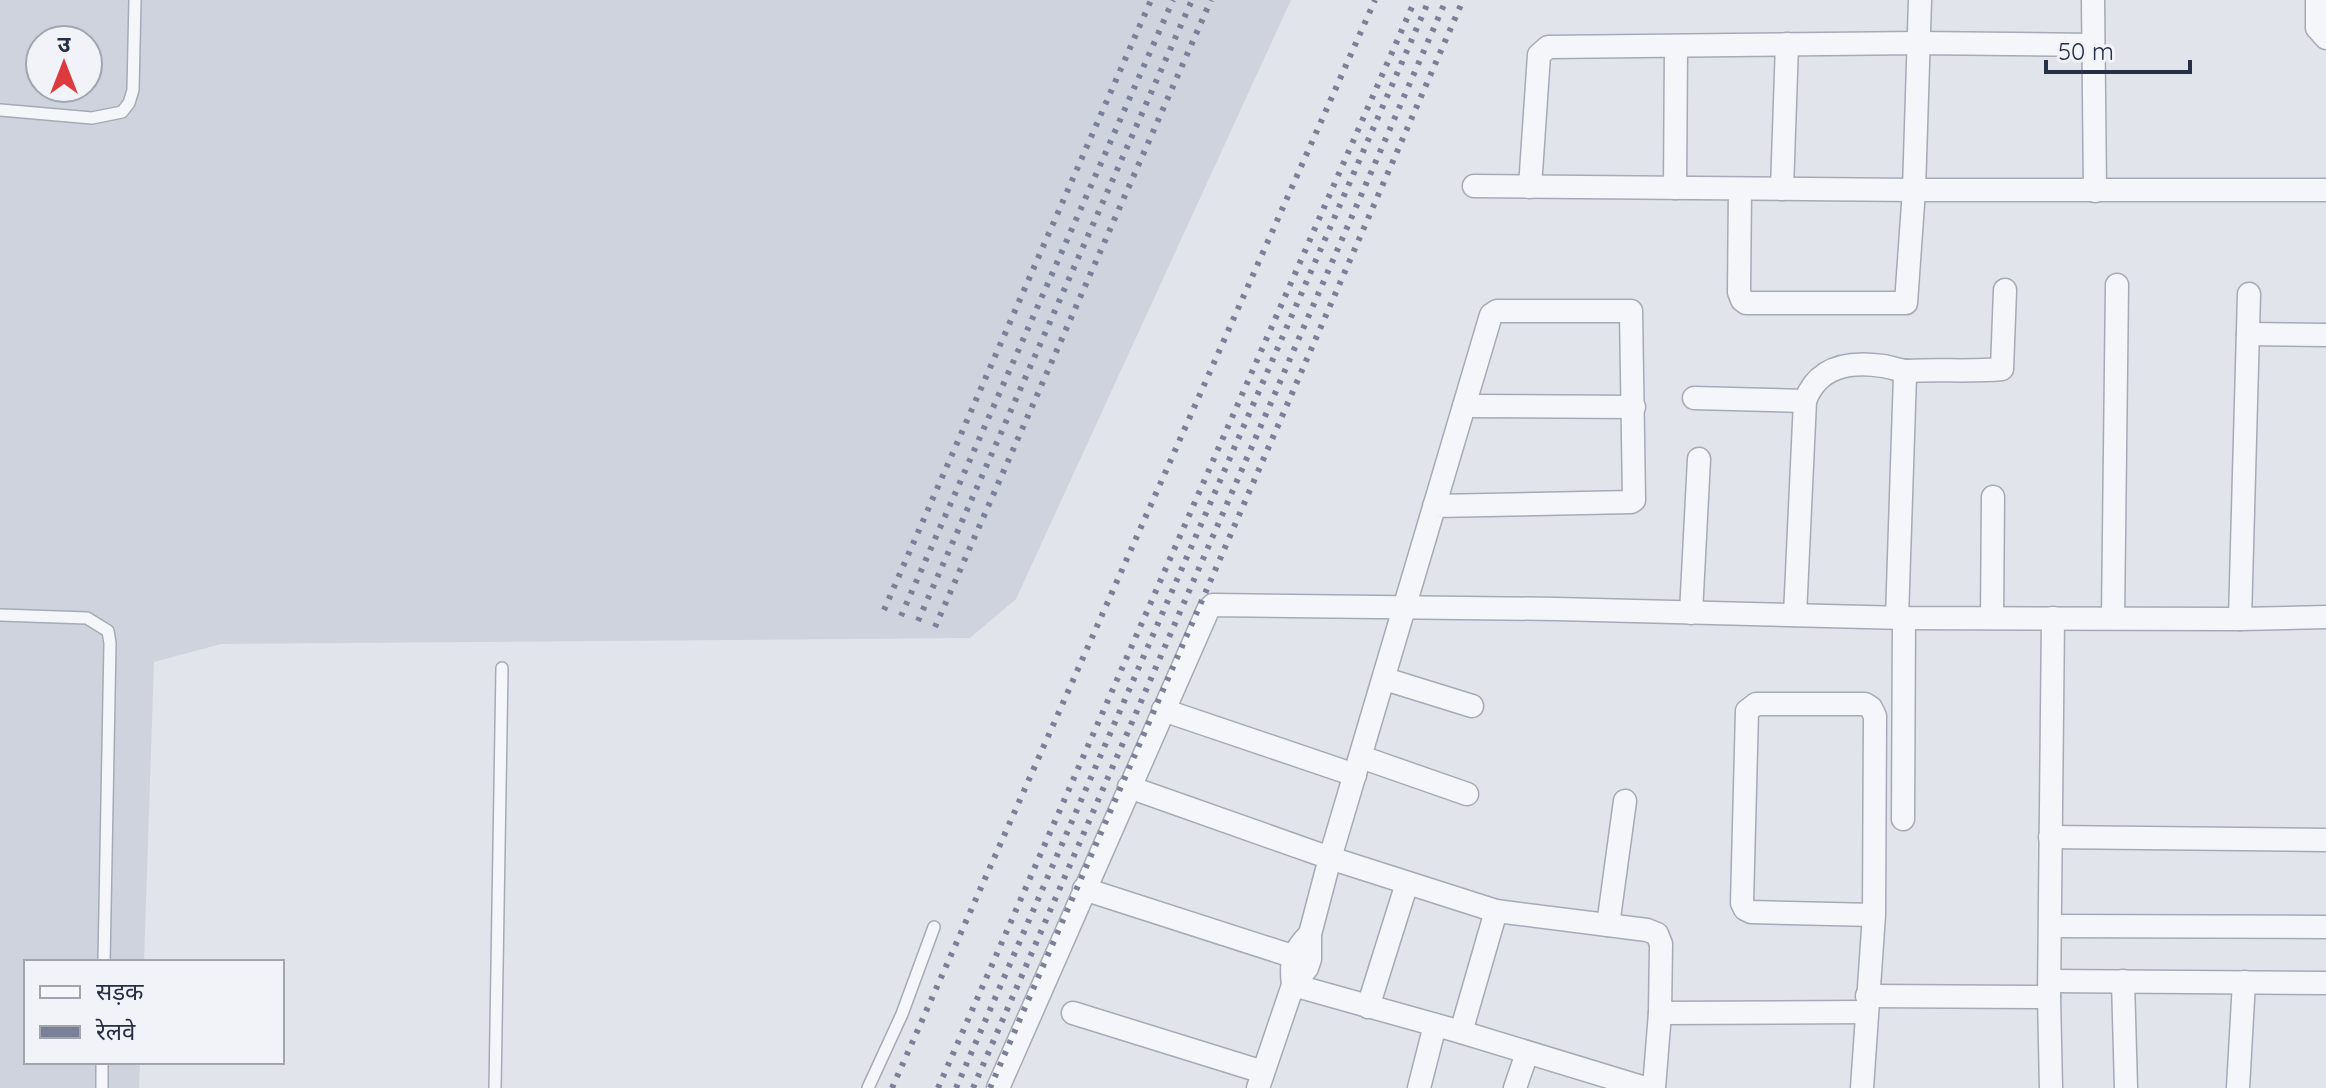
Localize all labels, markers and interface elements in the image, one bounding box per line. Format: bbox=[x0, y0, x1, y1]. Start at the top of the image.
north arrow bbox=[24, 24, 104, 104]
scale bar bbox=[2046, 24, 2190, 74]
text: उ bbox=[58, 30, 72, 58]
text: 50 m bbox=[2058, 36, 2114, 66]
legend bbox=[24, 960, 284, 1064]
text: सड़क bbox=[96, 976, 144, 1006]
text: रेलवे bbox=[95, 1016, 136, 1046]

